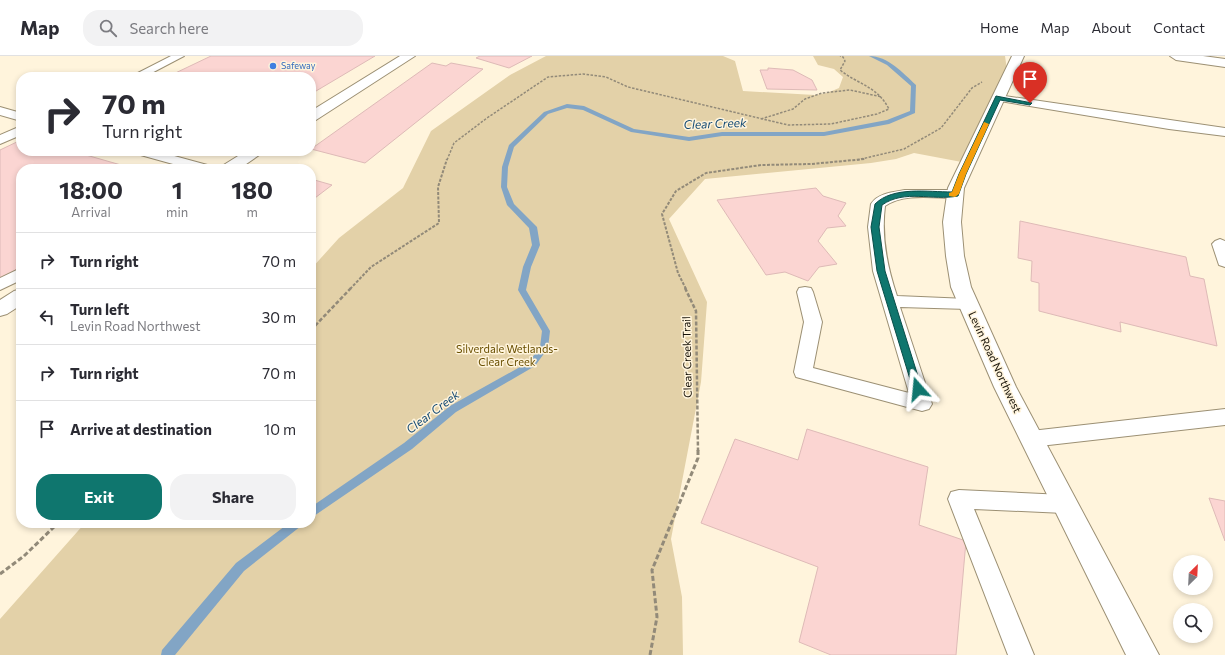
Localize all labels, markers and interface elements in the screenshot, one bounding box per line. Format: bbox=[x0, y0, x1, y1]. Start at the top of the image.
search box bbox=[83, 10, 363, 46]
text: Map bbox=[20, 16, 59, 39]
icon: search bbox=[97, 17, 119, 39]
text: Search here bbox=[129, 19, 209, 37]
text: Home bbox=[980, 19, 1019, 36]
text: Map bbox=[1041, 19, 1069, 36]
text: About bbox=[1091, 19, 1131, 36]
text: Contact bbox=[1153, 19, 1205, 36]
place label: Safeway bbox=[281, 60, 316, 71]
marker: Safeway bbox=[268, 61, 278, 71]
pin bbox=[1013, 62, 1047, 103]
icon: arrive bbox=[1019, 68, 1041, 90]
text: 70 m bbox=[102, 86, 166, 120]
icon: right bbox=[36, 88, 88, 140]
water label: Clear Creek bbox=[683, 115, 747, 131]
text: Turn right bbox=[102, 120, 182, 142]
text: 18:00 bbox=[59, 175, 123, 204]
text: 1 bbox=[172, 175, 183, 204]
text: 180 bbox=[231, 175, 273, 204]
text: Arrival bbox=[71, 204, 111, 220]
text: min bbox=[166, 204, 188, 220]
text: m bbox=[246, 204, 258, 220]
icon: right bbox=[36, 250, 58, 272]
text: Turn right bbox=[70, 252, 139, 270]
text: 70 m bbox=[262, 252, 296, 270]
text: Turn left bbox=[70, 300, 129, 318]
icon: left bbox=[36, 306, 58, 328]
text: 30 m bbox=[262, 308, 296, 326]
street label: Levin Road Northwest bbox=[966, 309, 1025, 415]
street label: Clear Creek Trail bbox=[679, 316, 694, 398]
text: Levin Road Northwest bbox=[70, 318, 201, 334]
park label: Silverdale Wetlands- Clear Creek bbox=[456, 342, 558, 368]
icon: right bbox=[36, 362, 58, 384]
text: Turn right bbox=[70, 364, 139, 382]
text: 70 m bbox=[262, 364, 296, 382]
position arrow bbox=[897, 368, 939, 410]
water label: Clear Creek bbox=[403, 386, 462, 436]
icon: arrive bbox=[36, 418, 58, 440]
text: Arrive at destination bbox=[70, 420, 212, 438]
text: 10 m bbox=[264, 420, 296, 438]
button: Exit bbox=[36, 474, 162, 520]
button: Share bbox=[170, 474, 296, 520]
north arrow bbox=[1173, 555, 1213, 595]
map controls bbox=[1173, 555, 1213, 643]
button: search bbox=[1173, 603, 1213, 643]

